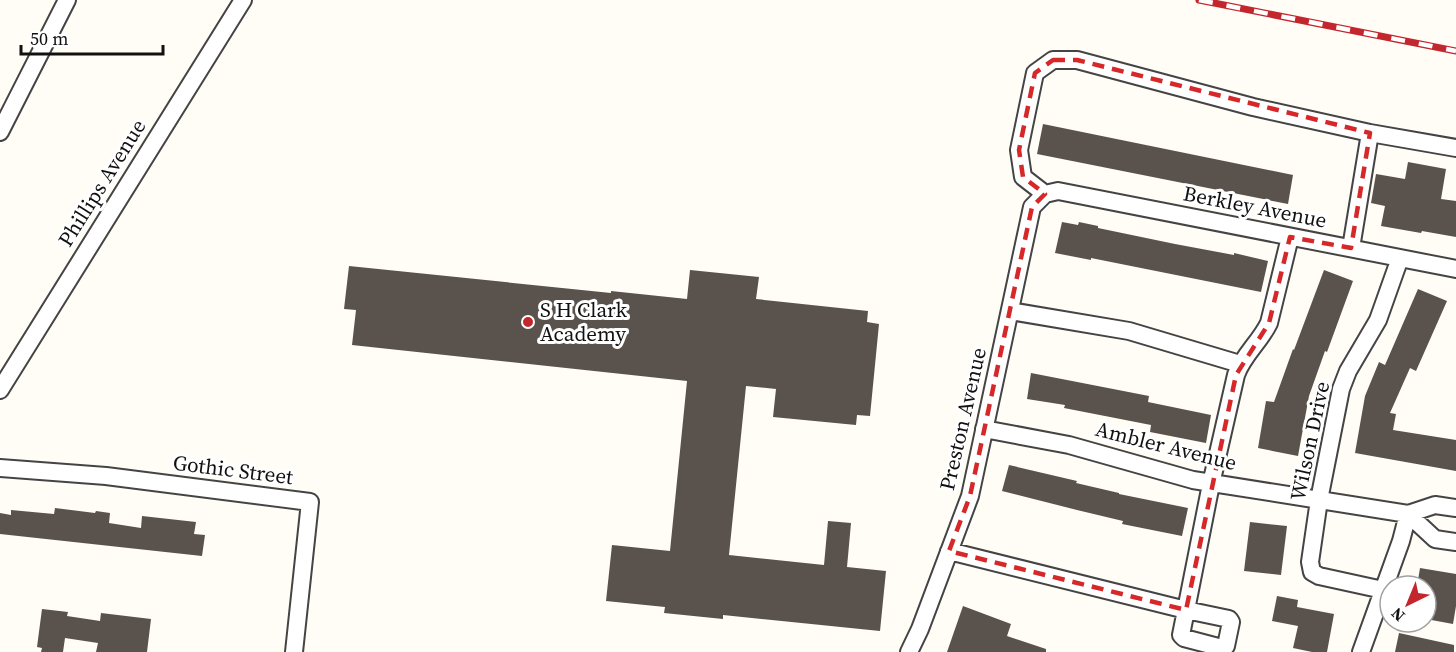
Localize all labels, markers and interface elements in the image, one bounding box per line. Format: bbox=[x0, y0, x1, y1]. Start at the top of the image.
scale bar bbox=[21, 18, 164, 56]
text: 50 m bbox=[30, 26, 68, 51]
street label: Phillips Avenue bbox=[51, 114, 152, 252]
street label: Berkley Avenue bbox=[1181, 178, 1329, 235]
place label: S H Clark Academy bbox=[540, 295, 628, 348]
marker: S H Clark Academy bbox=[521, 315, 535, 329]
street label: Preston Avenue bbox=[932, 345, 993, 493]
street label: Wilson Drive bbox=[1283, 379, 1336, 503]
street label: Ambler Avenue bbox=[1093, 414, 1240, 477]
street label: Gothic Street bbox=[171, 448, 295, 491]
north arrow bbox=[1378, 574, 1438, 634]
text: N bbox=[1386, 603, 1410, 627]

